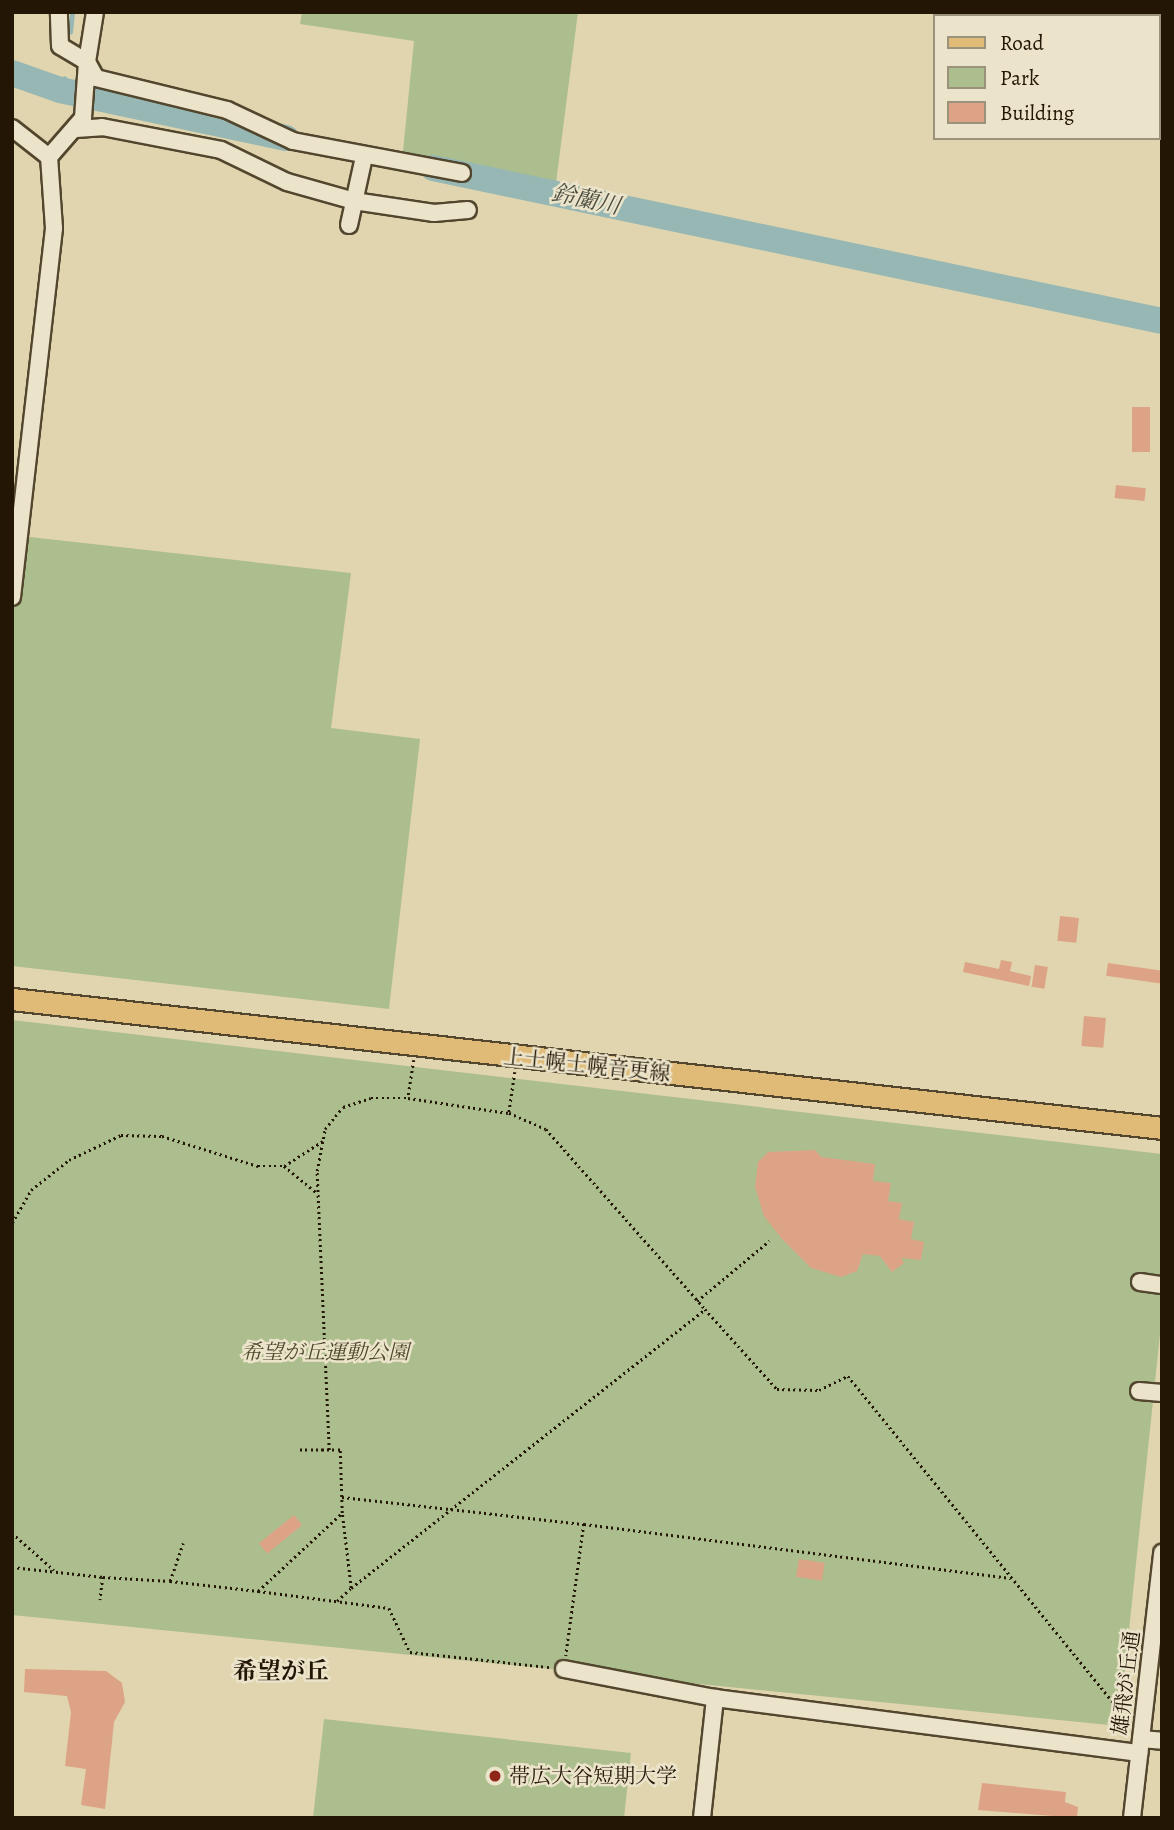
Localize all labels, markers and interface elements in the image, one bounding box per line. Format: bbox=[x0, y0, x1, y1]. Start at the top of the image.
legend bbox=[932, 14, 1160, 140]
text: Road bbox=[1000, 29, 1044, 57]
text: Park bbox=[1000, 64, 1039, 92]
text: Building bbox=[1000, 99, 1074, 127]
water label: 鈴蘭川 bbox=[549, 179, 623, 221]
street label: 上士幌士幌音更線 bbox=[502, 1044, 672, 1086]
park label: 希望が丘運動公園 bbox=[241, 1339, 409, 1365]
street label: 雄飛が丘通 bbox=[1107, 1629, 1145, 1737]
district label: 希望が丘 bbox=[233, 1658, 329, 1686]
place label: 帯広大谷短期大学 bbox=[509, 1763, 677, 1789]
marker: 帯広大谷短期大学 bbox=[487, 1768, 503, 1784]

